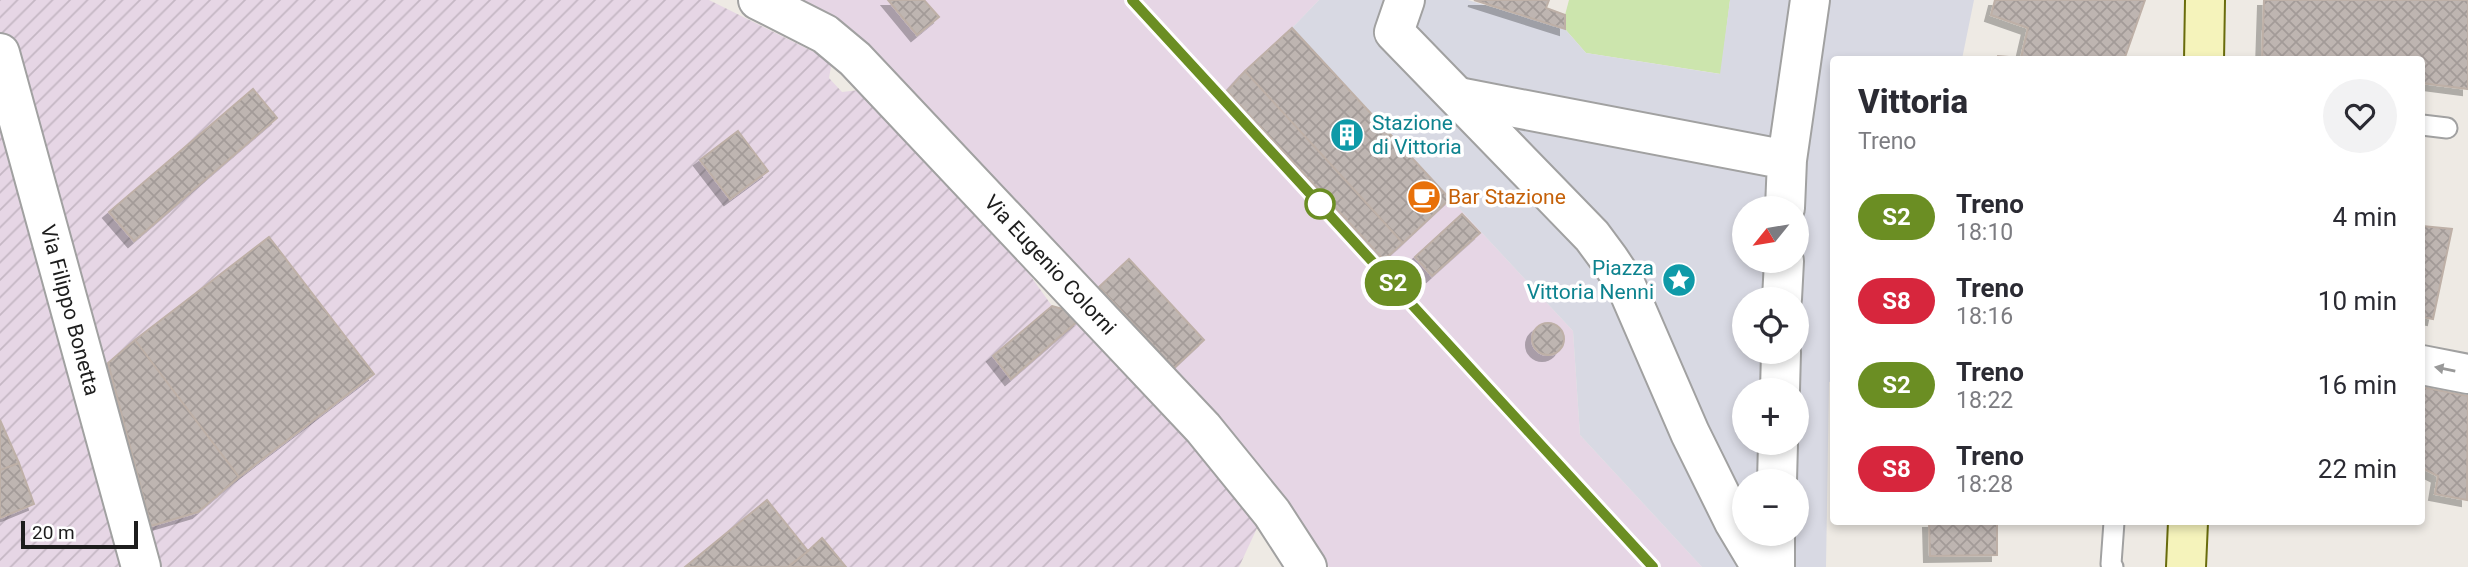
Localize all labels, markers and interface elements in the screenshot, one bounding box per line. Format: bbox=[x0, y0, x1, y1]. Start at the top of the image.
button: heart bbox=[2323, 79, 2397, 153]
text: Vittoria bbox=[1858, 82, 1968, 121]
place label: Stazione di Vittoria bbox=[1372, 111, 1462, 159]
building icon: Stazione di Vittoria bbox=[1328, 116, 1366, 154]
text: Treno bbox=[1858, 128, 1916, 155]
cafe icon: Bar Stazione bbox=[1405, 178, 1443, 216]
place label: Bar Stazione bbox=[1448, 185, 1566, 209]
unlabelled marker bbox=[1305, 189, 1335, 219]
text: Treno bbox=[1956, 189, 2024, 219]
street label: Via Eugenio Colorni bbox=[979, 190, 1121, 340]
north arrow bbox=[1732, 196, 1810, 273]
map controls bbox=[1732, 196, 1809, 546]
text: 4 min bbox=[2332, 202, 2397, 232]
text: S2 bbox=[1882, 203, 1911, 231]
text: 18:10 bbox=[1956, 219, 2013, 246]
street label: Via Filippo Bonetta bbox=[36, 222, 104, 398]
place label: Piazza Vittoria Nenni bbox=[1527, 256, 1654, 304]
line badge: S2 bbox=[1362, 260, 1424, 306]
place icon: Piazza Vittoria Nenni bbox=[1660, 261, 1698, 299]
text: S2 bbox=[1379, 269, 1407, 297]
text: Treno bbox=[1956, 273, 2024, 303]
text: 10 min bbox=[2318, 286, 2397, 316]
button: locate bbox=[1732, 287, 1809, 364]
text: S8 bbox=[1882, 287, 1911, 315]
text: 18:16 bbox=[1956, 303, 2013, 330]
text: Treno bbox=[1956, 357, 2024, 387]
one-way arrow bbox=[2434, 364, 2456, 375]
text: 16 min bbox=[2318, 370, 2397, 400]
text: S2 bbox=[1882, 371, 1911, 399]
button: + bbox=[1732, 378, 1809, 455]
text: 18:22 bbox=[1956, 387, 2013, 414]
text: Treno bbox=[1956, 441, 2024, 471]
text: 22 min bbox=[2318, 454, 2397, 484]
text: S8 bbox=[1882, 455, 1911, 483]
button: − bbox=[1732, 469, 1809, 546]
text: 18:28 bbox=[1956, 471, 2013, 498]
scale bar bbox=[21, 518, 138, 550]
text: 20 m bbox=[32, 521, 75, 544]

